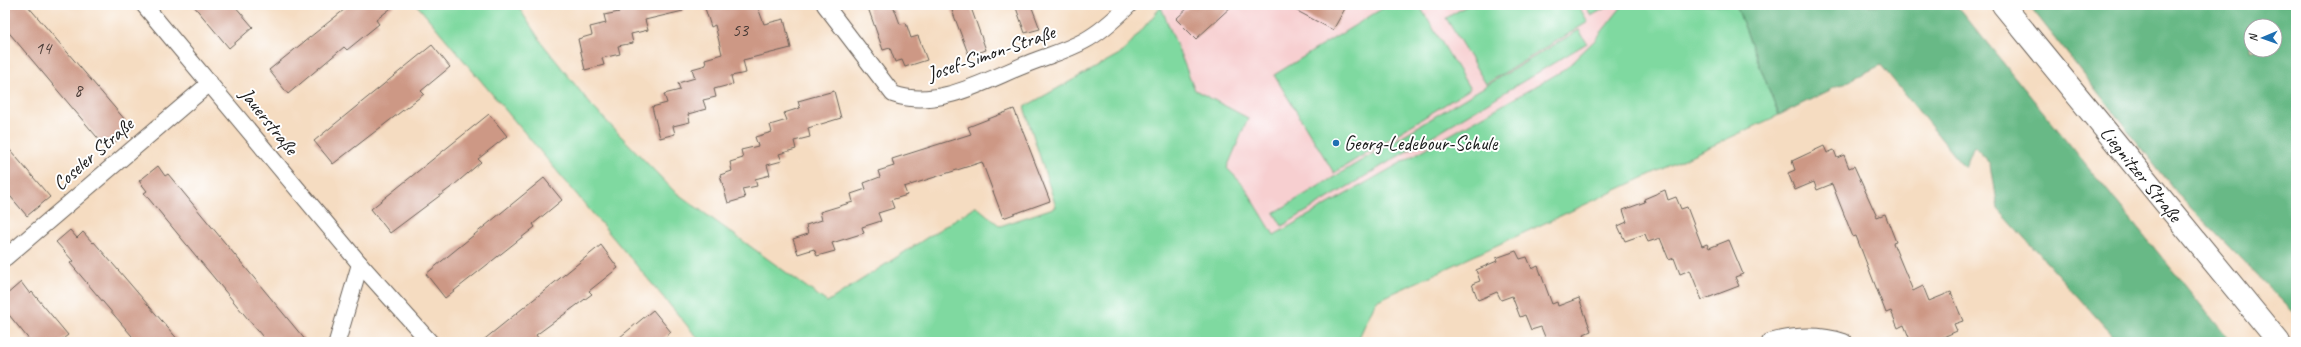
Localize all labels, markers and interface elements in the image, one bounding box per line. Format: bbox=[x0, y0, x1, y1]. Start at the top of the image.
north arrow bbox=[2243, 18, 2283, 58]
house number: 53 bbox=[732, 19, 750, 41]
street label: Josef-Simon-Straße bbox=[923, 19, 1060, 87]
text: N bbox=[2246, 33, 2260, 42]
house number: 14 bbox=[35, 37, 53, 59]
house number: 8 bbox=[74, 79, 84, 101]
street label: Jauerstraße bbox=[234, 81, 305, 161]
street label: Coseler Straße bbox=[47, 111, 140, 196]
street label: Liegnitzer Straße bbox=[2095, 121, 2188, 228]
place label: Georg-Ledebour-Schule bbox=[1344, 131, 1499, 156]
marker: Georg-Ledebour-Schule bbox=[1331, 138, 1341, 148]

